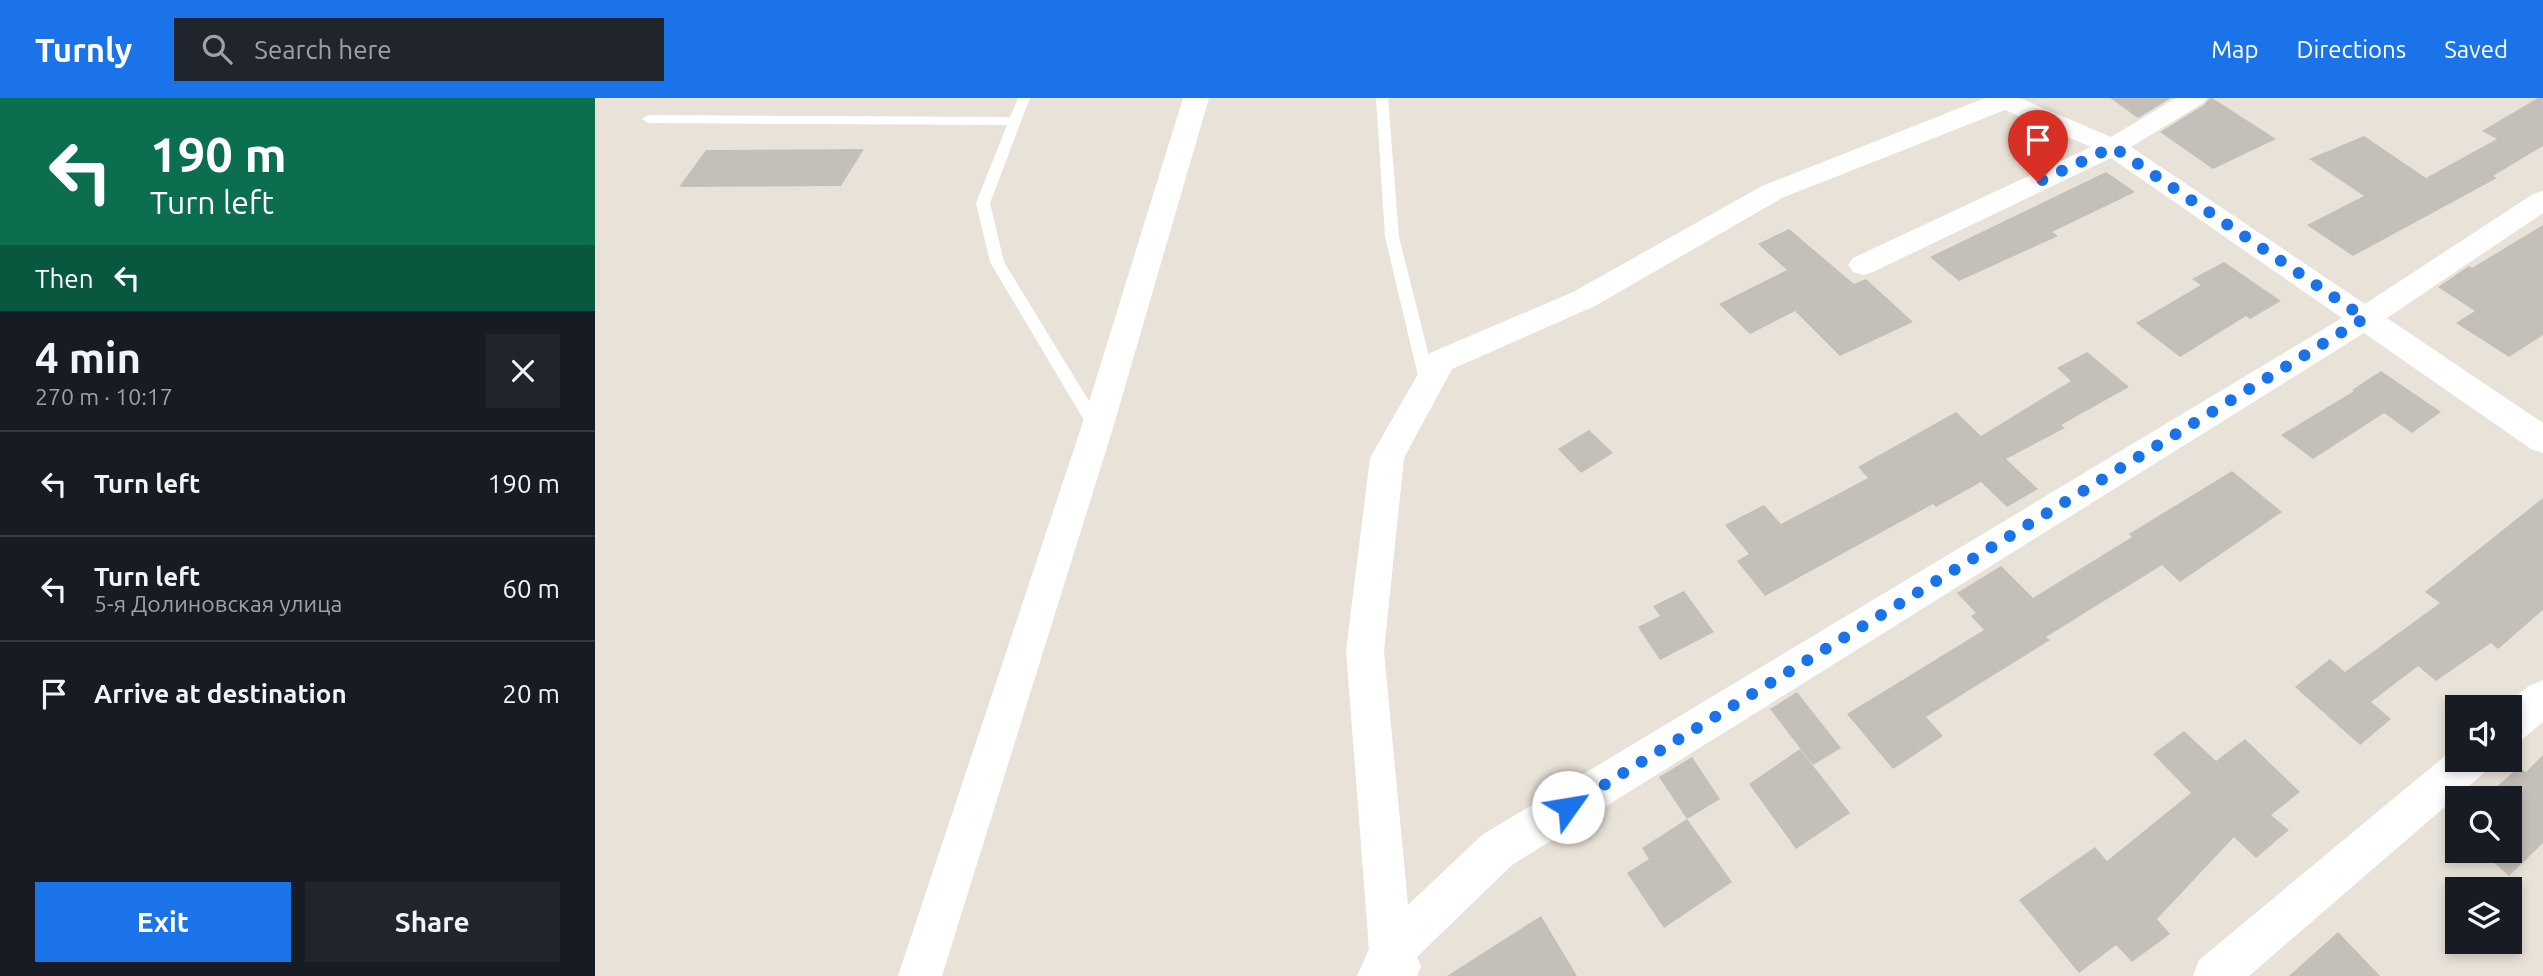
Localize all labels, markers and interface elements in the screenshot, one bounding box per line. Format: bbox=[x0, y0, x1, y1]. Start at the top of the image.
search box bbox=[174, 18, 664, 81]
icon: search bbox=[198, 30, 236, 68]
text: Turnly bbox=[35, 31, 132, 68]
text: Search here bbox=[254, 35, 392, 64]
text: Map bbox=[2211, 36, 2258, 63]
text: Directions bbox=[2296, 36, 2406, 63]
text: Saved bbox=[2444, 36, 2508, 63]
pin bbox=[2008, 110, 2068, 182]
icon: arrive bbox=[2019, 121, 2057, 159]
icon: left bbox=[35, 126, 126, 217]
text: 190 m bbox=[150, 126, 287, 181]
text: Turn left bbox=[150, 184, 274, 220]
icon: left bbox=[108, 259, 146, 297]
text: Then bbox=[35, 264, 94, 293]
text: 4 min bbox=[35, 334, 141, 381]
button: close bbox=[486, 334, 560, 408]
text: 270 m · 10:17 bbox=[35, 384, 173, 409]
icon: left bbox=[35, 465, 73, 503]
text: Turn left bbox=[94, 469, 200, 498]
text: 190 m bbox=[488, 469, 560, 498]
text: Turn left bbox=[94, 562, 200, 591]
icon: left bbox=[35, 570, 73, 608]
text: 60 m bbox=[502, 574, 560, 603]
text: 5-я Долиновская улица bbox=[94, 591, 342, 616]
icon: arrive bbox=[35, 675, 73, 713]
text: Arrive at destination bbox=[94, 679, 347, 708]
text: 20 m bbox=[502, 679, 560, 708]
map controls bbox=[2445, 695, 2522, 954]
button: sound bbox=[2445, 695, 2522, 772]
position arrow bbox=[1531, 770, 1605, 844]
button: search bbox=[2445, 786, 2522, 863]
button: layers bbox=[2445, 877, 2522, 954]
button: Exit bbox=[35, 882, 291, 962]
button: Share bbox=[305, 882, 560, 962]

